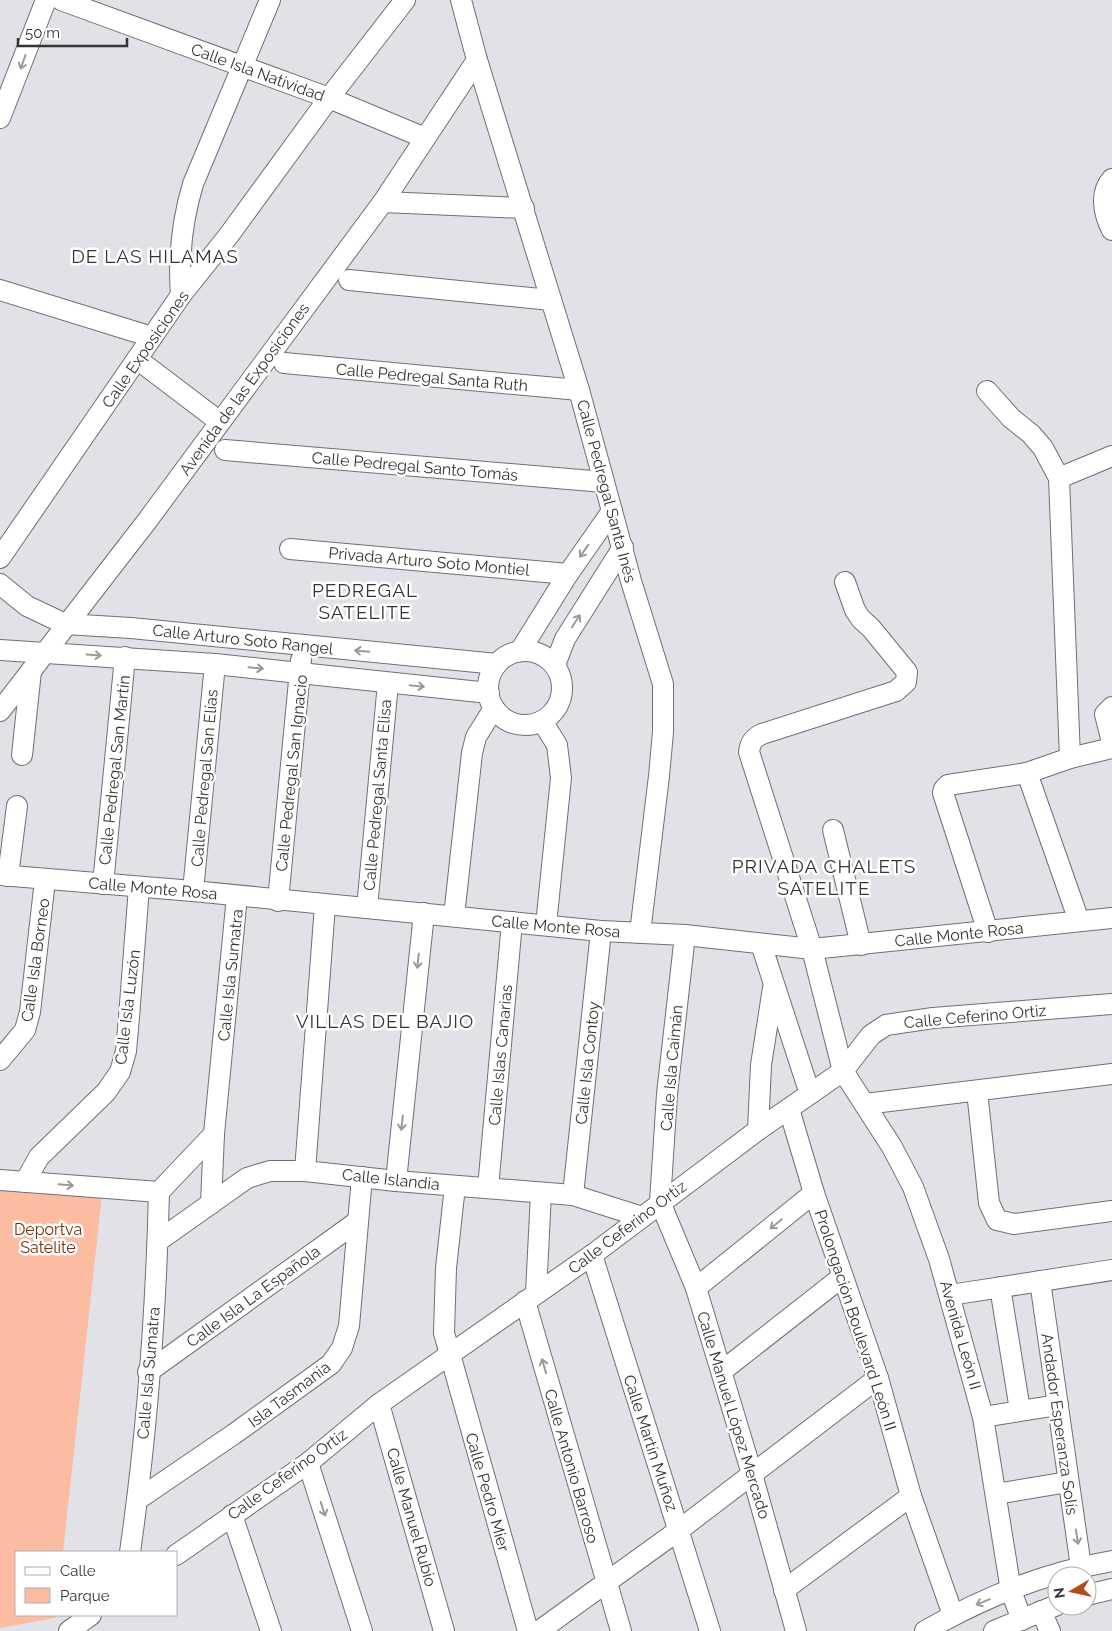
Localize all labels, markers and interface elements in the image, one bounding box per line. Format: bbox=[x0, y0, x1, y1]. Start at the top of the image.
scale bar bbox=[18, 15, 126, 47]
text: 50 m bbox=[25, 24, 60, 42]
street label: Calle Isla Natividad bbox=[188, 39, 327, 106]
one-way arrow bbox=[18, 54, 27, 69]
district label: DE LAS HILAMAS bbox=[71, 245, 239, 267]
street label: Calle Exposiciones bbox=[98, 287, 193, 411]
street label: Avenida de las Exposiciones bbox=[175, 299, 314, 479]
street label: Calle Pedregal Santa Ruth bbox=[335, 360, 529, 395]
street label: Calle Pedregal Santa Inés bbox=[573, 398, 640, 585]
street label: Calle Pedregal Santo Tomás bbox=[311, 448, 519, 485]
street label: Privada Arturo Soto Montiel bbox=[328, 543, 531, 580]
one-way arrow bbox=[579, 544, 589, 558]
district label: PEDREGAL SATELITE bbox=[312, 579, 418, 623]
one-way arrow bbox=[571, 615, 581, 629]
street label: Calle Arturo Soto Rangel bbox=[152, 621, 335, 659]
one-way arrow bbox=[354, 646, 370, 656]
one-way arrow bbox=[86, 651, 102, 660]
one-way arrow bbox=[248, 663, 264, 673]
street label: Calle Pedregal San Martín bbox=[95, 674, 134, 866]
street label: Calle Pedregal San Ignacio bbox=[272, 674, 311, 872]
one-way arrow bbox=[409, 681, 425, 691]
street label: Calle Pedregal San Elías bbox=[187, 688, 222, 868]
street label: Calle Pedregal Santa Elisa bbox=[360, 698, 395, 892]
district label: PRIVADA CHALETS SATELITE bbox=[732, 855, 916, 899]
street label: Calle Monte Rosa bbox=[88, 873, 218, 904]
street label: Calle Isla Borneo bbox=[17, 897, 54, 1023]
street label: Calle Isla Sumatra bbox=[214, 908, 247, 1042]
street label: Calle Monte Rosa bbox=[491, 911, 621, 942]
street label: Calle Monte Rosa bbox=[894, 918, 1024, 951]
street label: Calle Isla Luzón bbox=[111, 948, 144, 1066]
one-way arrow bbox=[414, 953, 423, 969]
street label: Calle Islas Canarias bbox=[485, 983, 516, 1126]
street label: Calle Isla Contoy bbox=[572, 1000, 603, 1125]
street label: Calle Ceferino Ortiz bbox=[903, 1001, 1047, 1032]
street label: Calle Isla Caimán bbox=[657, 1004, 686, 1132]
district label: VILLAS DEL BAJIO bbox=[296, 1010, 474, 1032]
one-way arrow bbox=[397, 1114, 407, 1130]
street label: Calle Islandia bbox=[341, 1165, 441, 1194]
street label: Calle Ceferino Ortiz bbox=[565, 1177, 690, 1278]
one-way arrow bbox=[58, 1180, 74, 1190]
street label: Prolongación Boulevard León II bbox=[811, 1207, 900, 1433]
one-way arrow bbox=[769, 1218, 782, 1229]
park label: Deportva Satelite bbox=[14, 1220, 82, 1257]
street label: Calle Isla La Española bbox=[183, 1241, 324, 1351]
street label: Avenida León II bbox=[936, 1278, 985, 1392]
street label: Calle Isla Sumatra bbox=[133, 1306, 164, 1440]
street label: Calle Manuel López Mercado bbox=[693, 1309, 774, 1521]
street label: Andador Esperanza Solís bbox=[1037, 1332, 1082, 1516]
street label: Isla Tasmania bbox=[245, 1357, 334, 1431]
one-way arrow bbox=[538, 1358, 548, 1374]
street label: Calle Martín Muñoz bbox=[619, 1372, 682, 1514]
street label: Calle Antonio Barroso bbox=[540, 1387, 603, 1546]
street label: Calle Ceferino Ortiz bbox=[224, 1425, 351, 1524]
street label: Calle Pedro Mier bbox=[462, 1431, 514, 1554]
street label: Calle Manuel Rubio bbox=[383, 1446, 440, 1589]
one-way arrow bbox=[319, 1501, 328, 1516]
one-way arrow bbox=[1072, 1529, 1082, 1545]
legend bbox=[15, 1551, 178, 1616]
text: Calle bbox=[60, 1562, 96, 1580]
north arrow bbox=[1047, 1566, 1097, 1616]
text: Parque bbox=[60, 1587, 110, 1605]
text: N bbox=[1050, 1587, 1068, 1600]
one-way arrow bbox=[976, 1598, 991, 1608]

